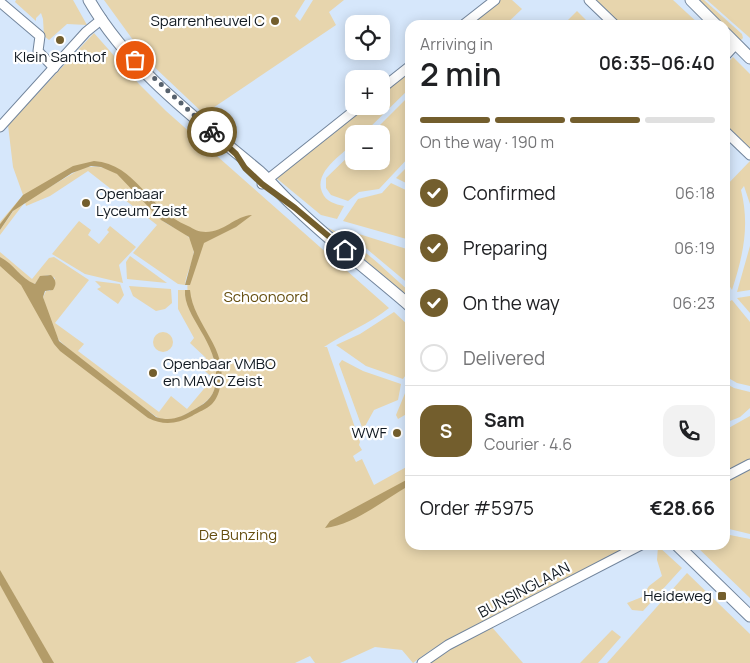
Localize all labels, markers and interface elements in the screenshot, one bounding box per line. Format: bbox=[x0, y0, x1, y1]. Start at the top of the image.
place label: Sparrenheuvel C bbox=[151, 10, 265, 31]
marker: Sparrenheuvel C bbox=[269, 15, 281, 27]
map controls bbox=[345, 15, 390, 170]
button: locate bbox=[345, 15, 390, 60]
text: Arriving in bbox=[420, 33, 493, 55]
marker: Klein Santhof bbox=[54, 34, 66, 46]
pin bbox=[114, 39, 156, 81]
place label: Klein Santhof bbox=[14, 46, 107, 67]
icon: bag bbox=[121, 46, 149, 74]
text: 06:35–06:40 bbox=[599, 50, 715, 76]
text: 2 min bbox=[420, 52, 502, 96]
button: + bbox=[345, 70, 390, 115]
courier bbox=[187, 107, 237, 157]
icon: bike bbox=[198, 118, 226, 146]
button: − bbox=[345, 125, 390, 170]
text: On the way · 190 m bbox=[420, 131, 554, 153]
icon: check bbox=[420, 179, 448, 207]
text: Confirmed bbox=[463, 180, 556, 206]
text: 06:18 bbox=[675, 182, 715, 204]
place label: Openbaar Lyceum Zeist bbox=[96, 183, 187, 221]
marker: Openbaar Lyceum Zeist bbox=[80, 197, 92, 209]
pin bbox=[324, 229, 366, 271]
icon: check bbox=[420, 234, 448, 262]
text: Preparing bbox=[463, 235, 548, 261]
icon: home bbox=[331, 236, 359, 264]
text: 06:19 bbox=[674, 237, 715, 259]
park label: Schoonoord bbox=[224, 286, 308, 307]
icon: check bbox=[420, 289, 448, 317]
text: On the way bbox=[463, 290, 560, 316]
text: 06:23 bbox=[673, 292, 715, 314]
text: Delivered bbox=[463, 345, 545, 371]
place label: Openbaar VMBO en MAVO Zeist bbox=[163, 353, 276, 391]
marker: Openbaar VMBO en MAVO Zeist bbox=[147, 367, 159, 379]
button: phone bbox=[663, 405, 715, 457]
text: Sam bbox=[484, 407, 525, 433]
text: S bbox=[440, 418, 452, 444]
place label: WWF bbox=[351, 422, 387, 443]
marker: WWF bbox=[391, 427, 403, 439]
text: Courier · 4.6 bbox=[484, 433, 572, 455]
text: Order #5975 bbox=[420, 495, 534, 521]
text: €28.66 bbox=[650, 495, 715, 521]
park label: De Bunzing bbox=[199, 524, 277, 545]
street label: BUNSINGLAAN bbox=[474, 557, 573, 623]
place label: Heideweg bbox=[643, 585, 712, 606]
marker: Heideweg bbox=[716, 590, 728, 602]

